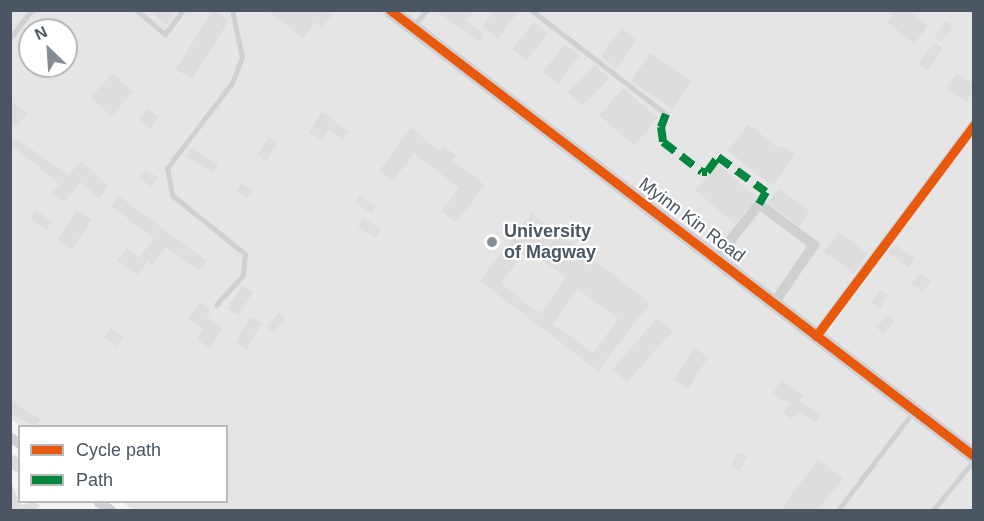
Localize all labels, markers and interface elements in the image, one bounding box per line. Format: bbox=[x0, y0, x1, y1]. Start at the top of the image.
north arrow bbox=[18, 18, 78, 78]
text: N bbox=[32, 23, 50, 43]
street label: Myinn Kin Road bbox=[635, 173, 749, 267]
place label: University of Magway bbox=[504, 221, 596, 264]
marker: University of Magway bbox=[485, 235, 499, 249]
legend bbox=[18, 425, 228, 503]
text: Cycle path bbox=[76, 440, 161, 460]
text: Path bbox=[76, 470, 113, 490]

